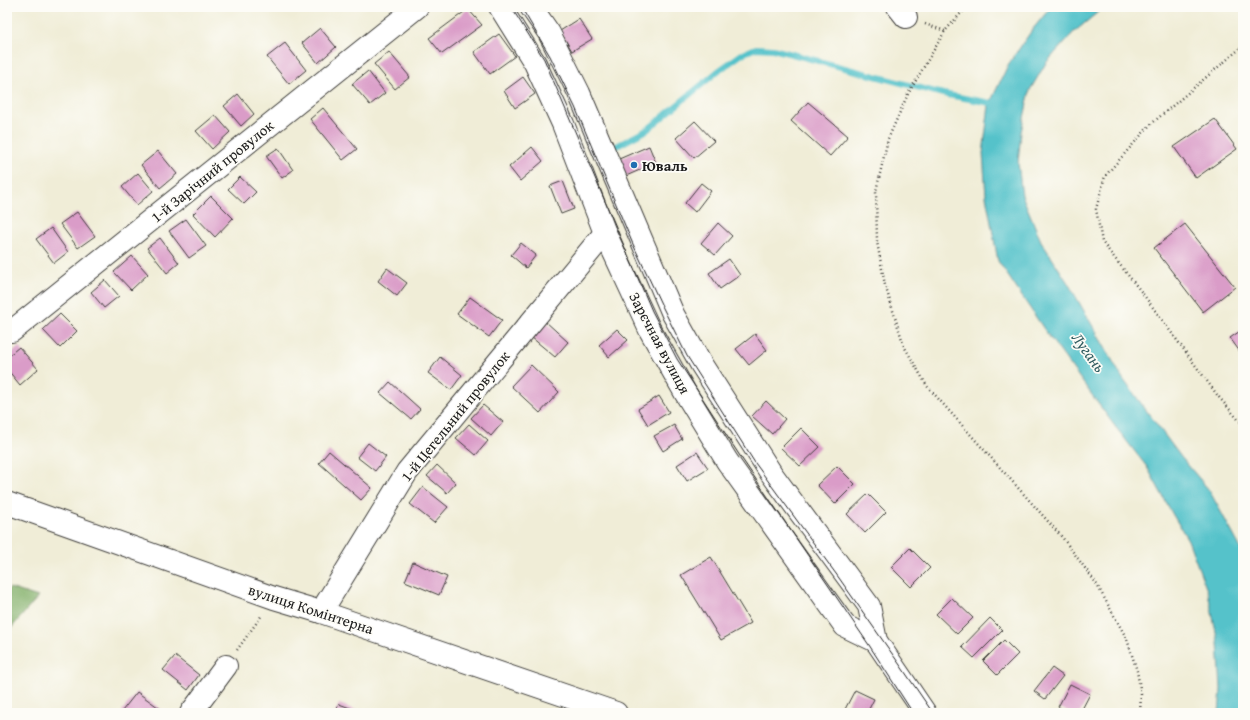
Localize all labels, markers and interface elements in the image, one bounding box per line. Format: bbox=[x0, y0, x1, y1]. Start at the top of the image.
street label: 1-й Зарічний провулок bbox=[146, 115, 278, 227]
place label: Юваль bbox=[642, 155, 688, 176]
marker: Юваль bbox=[629, 160, 639, 170]
street label: Зарєчная вулиця bbox=[624, 288, 696, 398]
water label: Лугань bbox=[1066, 327, 1112, 377]
street label: 1-й Цегельний провулок bbox=[396, 346, 514, 486]
street label: вулиця Комінтерна bbox=[246, 579, 377, 639]

